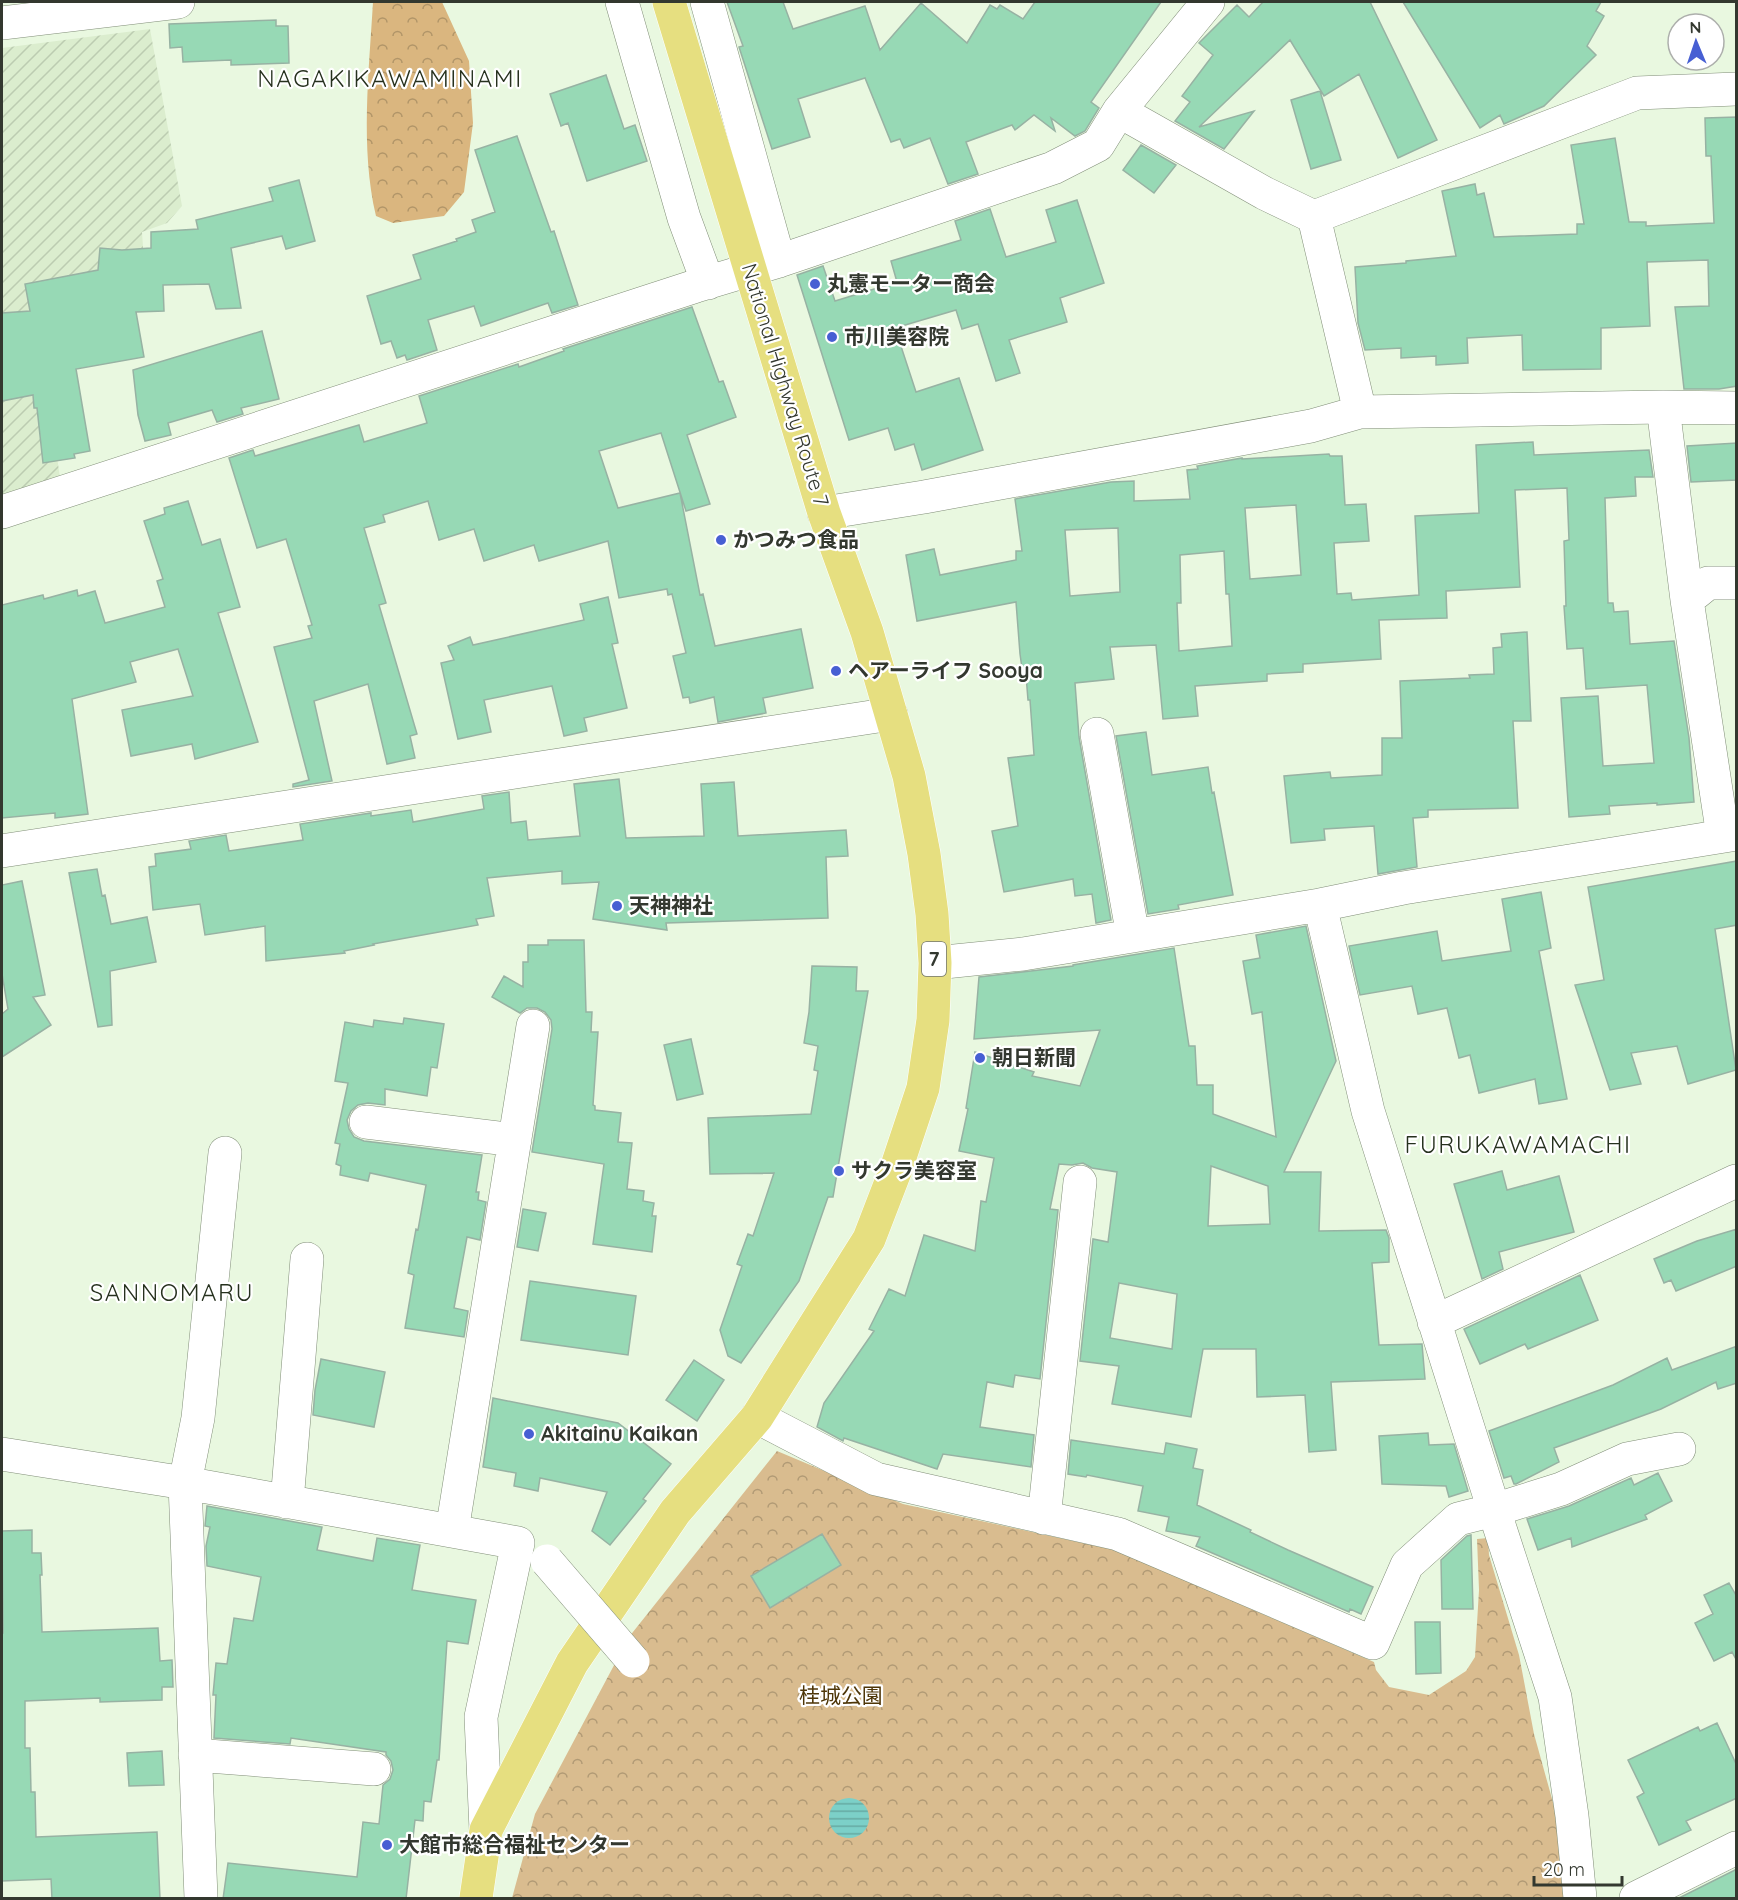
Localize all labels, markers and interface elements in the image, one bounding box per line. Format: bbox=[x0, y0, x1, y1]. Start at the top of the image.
north arrow bbox=[1666, 12, 1726, 72]
text: N bbox=[1689, 17, 1702, 37]
district label: NAGAKIKAWAMINAMI bbox=[257, 63, 523, 93]
street label: National Highway Route 7 bbox=[737, 260, 835, 510]
place label: 丸憲モーター商会 bbox=[827, 270, 995, 296]
marker: 丸憲モーター商会 bbox=[808, 277, 822, 291]
place label: 市川美容院 bbox=[844, 323, 949, 349]
marker: 市川美容院 bbox=[825, 330, 839, 344]
place label: かつみつ食品 bbox=[733, 526, 859, 552]
marker: かつみつ食品 bbox=[714, 533, 728, 547]
place label: ヘアーライフ Sooya bbox=[848, 657, 1043, 683]
marker: ヘアーライフ Sooya bbox=[829, 664, 843, 678]
place label: 天神神社 bbox=[629, 892, 713, 918]
marker: 天神神社 bbox=[610, 899, 624, 913]
road number: 7 bbox=[922, 942, 946, 976]
place label: 朝日新聞 bbox=[992, 1044, 1076, 1070]
marker: 朝日新聞 bbox=[973, 1051, 987, 1065]
district label: FURUKAWAMACHI bbox=[1405, 1129, 1631, 1159]
place label: サクラ美容室 bbox=[851, 1157, 977, 1183]
marker: サクラ美容室 bbox=[832, 1164, 846, 1178]
district label: SANNOMARU bbox=[90, 1277, 254, 1307]
place label: Akitainu Kaikan bbox=[541, 1420, 698, 1446]
marker: Akitainu Kaikan bbox=[522, 1427, 536, 1441]
park label: 桂城公園 bbox=[799, 1682, 883, 1708]
place label: 大館市総合福祉センター bbox=[399, 1831, 630, 1857]
marker: 大館市総合福祉センター bbox=[380, 1838, 394, 1852]
scale bar bbox=[1534, 1849, 1622, 1887]
text: 20 m bbox=[1543, 1858, 1585, 1881]

